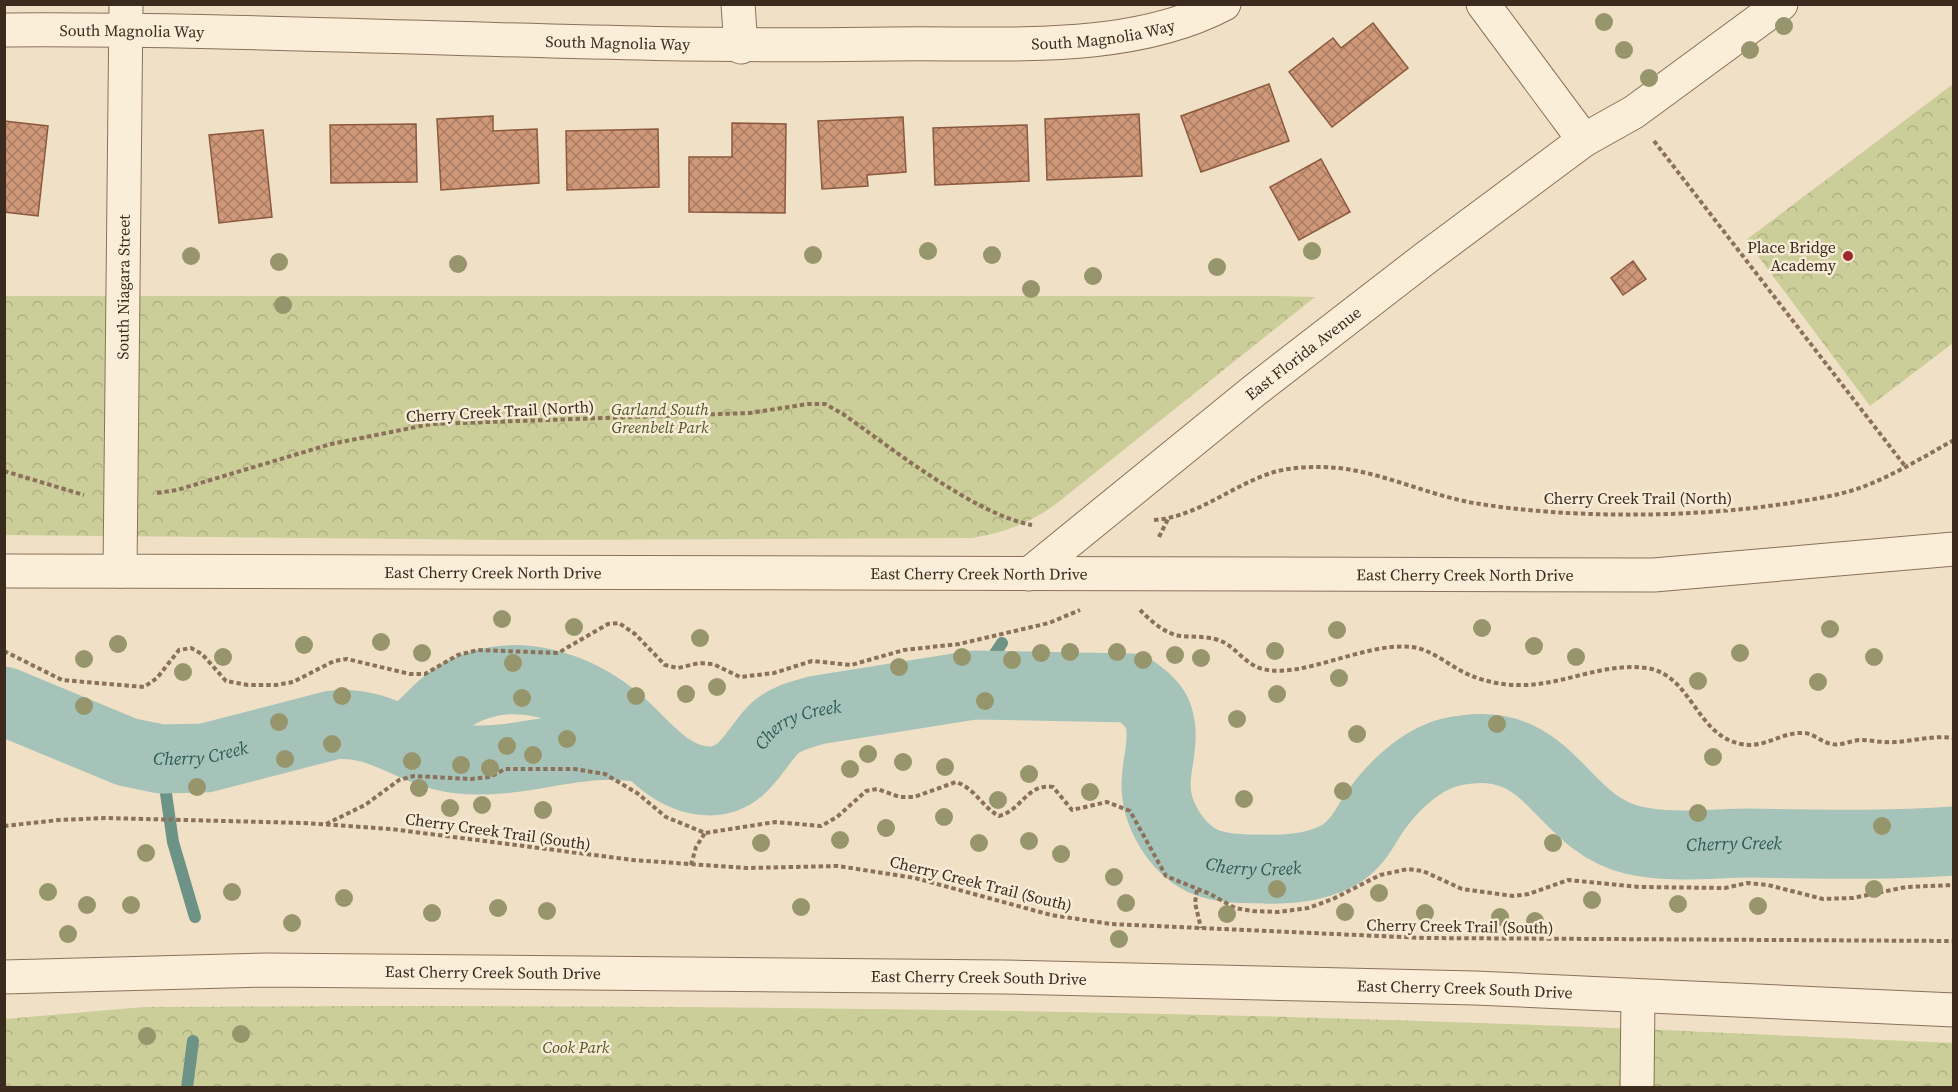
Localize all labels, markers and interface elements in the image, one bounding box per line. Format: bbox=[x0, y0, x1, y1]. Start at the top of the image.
street label: South Magnolia Way bbox=[1031, 13, 1178, 55]
street label: South Magnolia Way bbox=[60, 19, 205, 43]
street label: South Magnolia Way bbox=[545, 30, 691, 55]
street label: South Niagara Street bbox=[111, 214, 135, 360]
place label: Place Bridge Academy bbox=[1747, 236, 1837, 276]
marker: Place Bridge Academy bbox=[1841, 249, 1855, 263]
street label: East Florida Avenue bbox=[1240, 301, 1366, 405]
street label: Cherry Creek Trail (North) bbox=[405, 395, 595, 427]
park label: Garland South Greenbelt Park bbox=[611, 398, 709, 438]
street label: Cherry Creek Trail (North) bbox=[1544, 487, 1732, 509]
street label: East Cherry Creek North Drive bbox=[384, 561, 602, 583]
street label: East Cherry Creek North Drive bbox=[870, 562, 1088, 585]
street label: East Cherry Creek North Drive bbox=[1356, 563, 1574, 586]
water label: Cherry Creek bbox=[748, 693, 843, 755]
water label: Cherry Creek bbox=[151, 734, 251, 771]
street label: Cherry Creek Trail (South) bbox=[404, 807, 592, 855]
water label: Cherry Creek bbox=[1686, 830, 1783, 857]
street label: Cherry Creek Trail (South) bbox=[888, 850, 1074, 916]
water label: Cherry Creek bbox=[1203, 850, 1303, 881]
street label: Cherry Creek Trail (South) bbox=[1366, 913, 1554, 939]
street label: East Cherry Creek South Drive bbox=[385, 960, 601, 984]
street label: East Cherry Creek South Drive bbox=[871, 965, 1087, 990]
street label: East Cherry Creek South Drive bbox=[1357, 974, 1573, 1003]
park label: Cook Park bbox=[543, 1036, 610, 1058]

